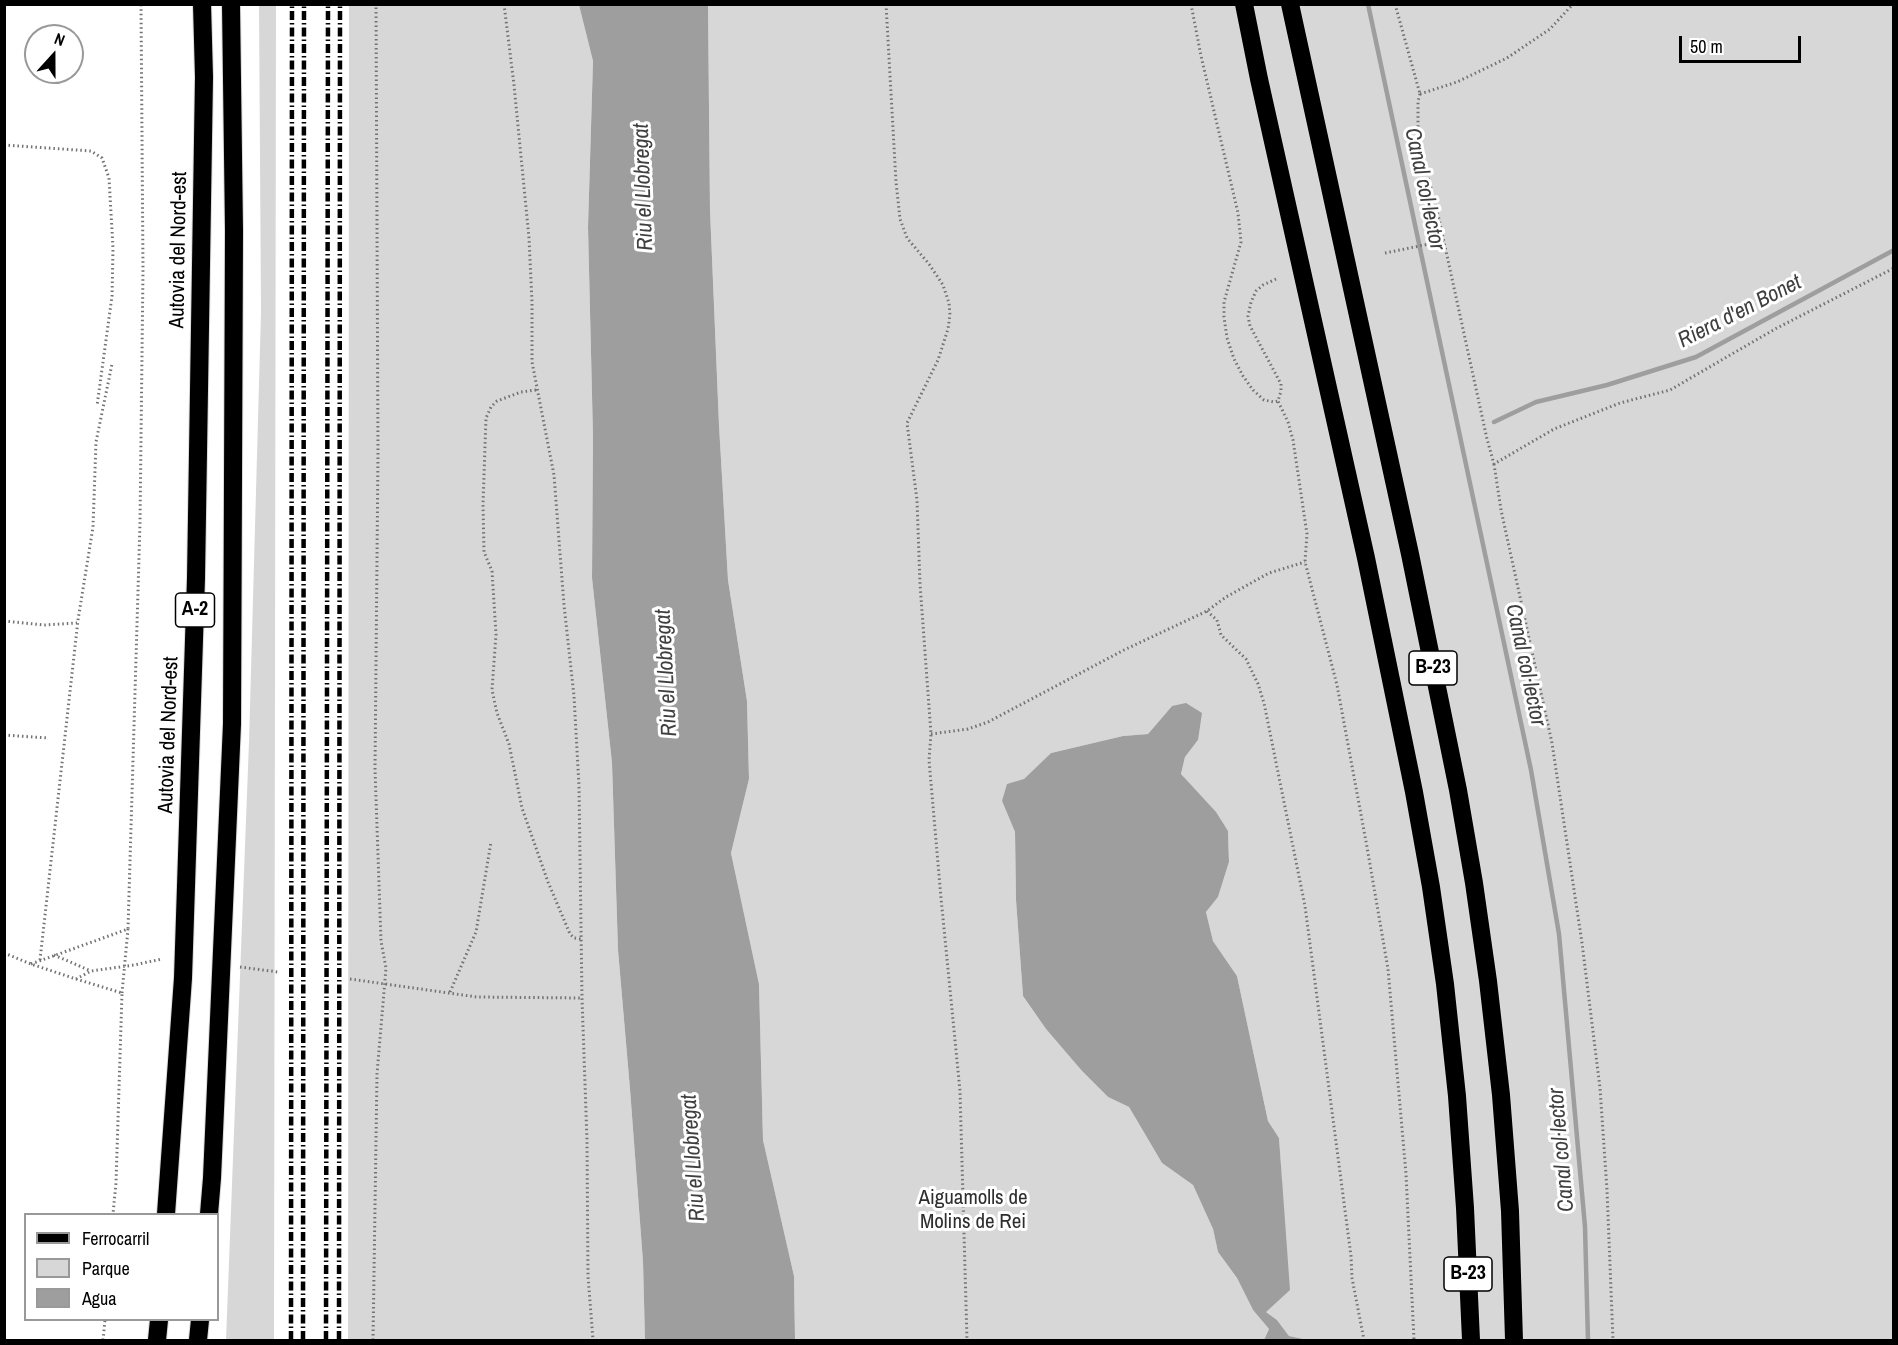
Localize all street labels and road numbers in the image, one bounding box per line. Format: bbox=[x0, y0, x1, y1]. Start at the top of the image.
street label: Autovia del Nord-est bbox=[165, 171, 193, 329]
road number: A-2 bbox=[176, 593, 214, 627]
road number: B-23 bbox=[1409, 651, 1457, 685]
street label: Autovia del Nord-est bbox=[154, 656, 184, 814]
road number: B-23 bbox=[1444, 1257, 1492, 1291]

